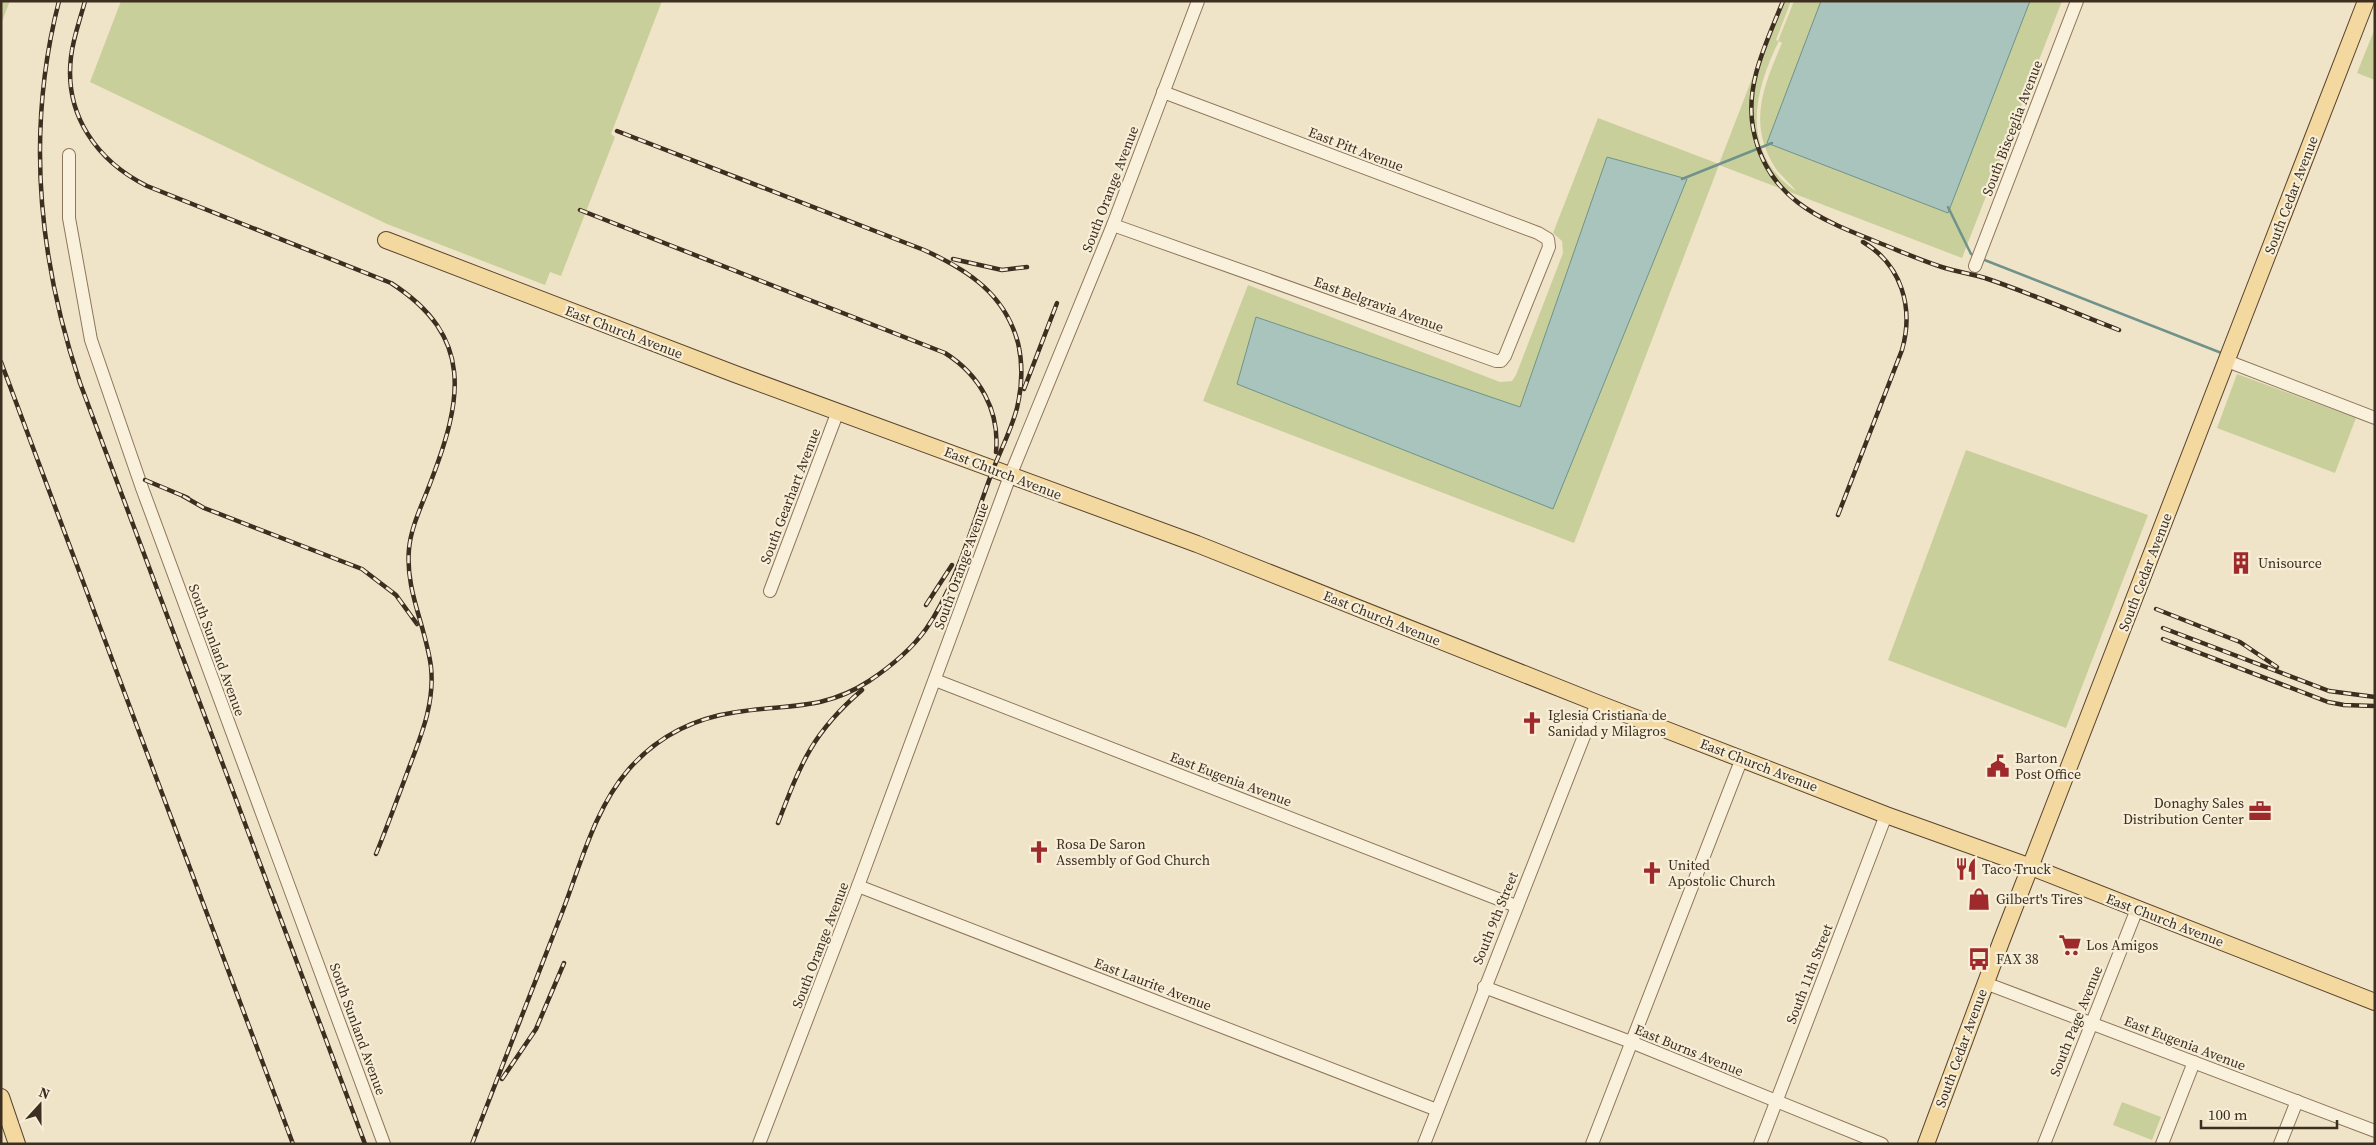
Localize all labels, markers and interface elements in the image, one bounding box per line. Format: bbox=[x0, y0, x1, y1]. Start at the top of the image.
street label: South Bisceglia Avenue bbox=[1977, 57, 2047, 199]
street label: East Pitt Avenue bbox=[1306, 122, 1406, 176]
street label: South Orange Avenue bbox=[1077, 123, 1143, 255]
street label: South Cedar Avenue bbox=[2259, 133, 2323, 257]
street label: East Belgravia Avenue bbox=[1311, 271, 1447, 337]
street label: East Church Avenue bbox=[562, 300, 686, 364]
street label: South Gearhart Avenue bbox=[755, 425, 825, 567]
street label: East Church Avenue bbox=[941, 441, 1065, 505]
street label: South Orange Avenue bbox=[929, 500, 993, 632]
street label: South Cedar Avenue bbox=[2113, 510, 2177, 634]
building icon: Unisource bbox=[2228, 550, 2254, 576]
place label: Unisource bbox=[2258, 553, 2322, 573]
street label: South Sunland Avenue bbox=[184, 581, 250, 719]
street label: East Church Avenue bbox=[1320, 585, 1444, 651]
place label: Iglesia Cristiana de Sanidad y Milagros bbox=[1548, 705, 1667, 741]
church icon: Iglesia Cristiana de Sanidad y Milagros bbox=[1519, 710, 1545, 736]
street label: East Church Avenue bbox=[1697, 733, 1821, 797]
street label: East Eugenia Avenue bbox=[1167, 747, 1295, 811]
place label: Barton Post Office bbox=[2015, 748, 2081, 784]
public building icon: Barton Post Office bbox=[1985, 753, 2011, 779]
place label: Donaghy Sales Distribution Center bbox=[2123, 793, 2244, 829]
office icon: Donaghy Sales Distribution Center bbox=[2247, 798, 2273, 824]
place label: Rosa De Saron Assembly of God Church bbox=[1056, 834, 1210, 870]
church icon: Rosa De Saron Assembly of God Church bbox=[1026, 839, 1052, 865]
place label: United Apostolic Church bbox=[1668, 855, 1776, 891]
restaurant icon: Taco Truck bbox=[1953, 856, 1979, 882]
place label: Taco Truck bbox=[1982, 859, 2051, 879]
church icon: United Apostolic Church bbox=[1639, 860, 1665, 886]
street label: South 9th Street bbox=[1467, 868, 1523, 967]
street label: South Orange Avenue bbox=[787, 879, 853, 1011]
shop icon: Gilbert's Tires bbox=[1966, 886, 1992, 912]
street label: East Church Avenue bbox=[2103, 888, 2227, 952]
place label: Gilbert's Tires bbox=[1996, 889, 2083, 909]
street label: South 11th Street bbox=[1781, 921, 1837, 1027]
supermarket icon: Los Amigos bbox=[2057, 932, 2083, 958]
place label: Los Amigos bbox=[2086, 935, 2158, 955]
bus stop icon: FAX 38 bbox=[1966, 946, 1992, 972]
place label: FAX 38 bbox=[1996, 949, 2039, 969]
street label: East Laurite Avenue bbox=[1091, 952, 1215, 1016]
street label: South Sunland Avenue bbox=[325, 960, 391, 1098]
street label: South Page Avenue bbox=[2045, 963, 2107, 1079]
street label: South Cedar Avenue bbox=[1930, 986, 1992, 1110]
street label: East Eugenia Avenue bbox=[2121, 1011, 2249, 1075]
street label: East Burns Avenue bbox=[1632, 1019, 1746, 1081]
north arrow bbox=[15, 1080, 65, 1130]
text: N bbox=[36, 1082, 53, 1104]
scale bar bbox=[2201, 1098, 2337, 1130]
text: 100 m bbox=[2208, 1104, 2248, 1125]

